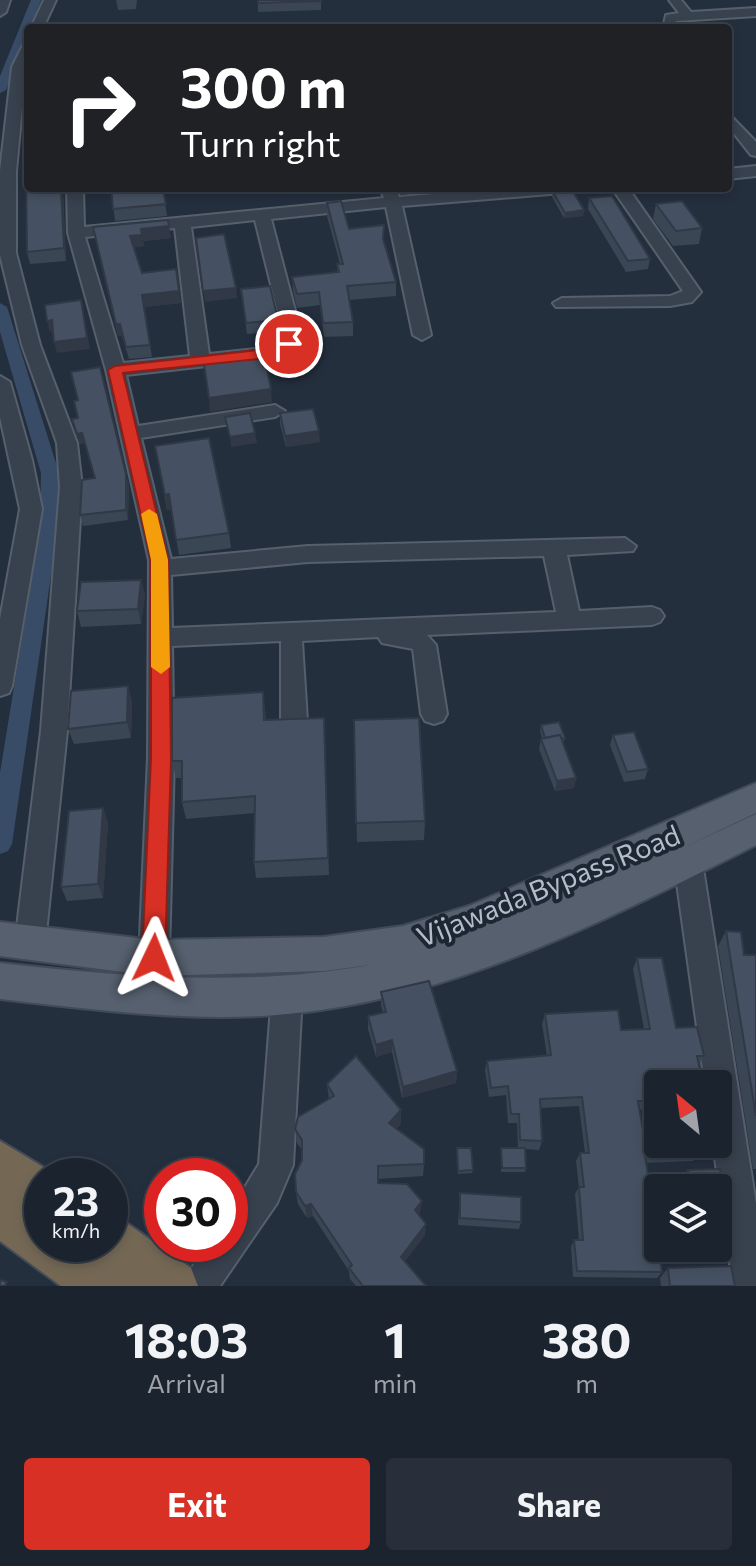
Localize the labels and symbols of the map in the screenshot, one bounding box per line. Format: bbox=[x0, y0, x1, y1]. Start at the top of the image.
pin bbox=[255, 310, 323, 378]
street label: Vijawada Bypass Road bbox=[412, 817, 684, 953]
position arrow bbox=[112, 916, 196, 1000]
north arrow bbox=[644, 1070, 732, 1158]
speed limit sign: 30 bbox=[144, 1158, 248, 1262]

